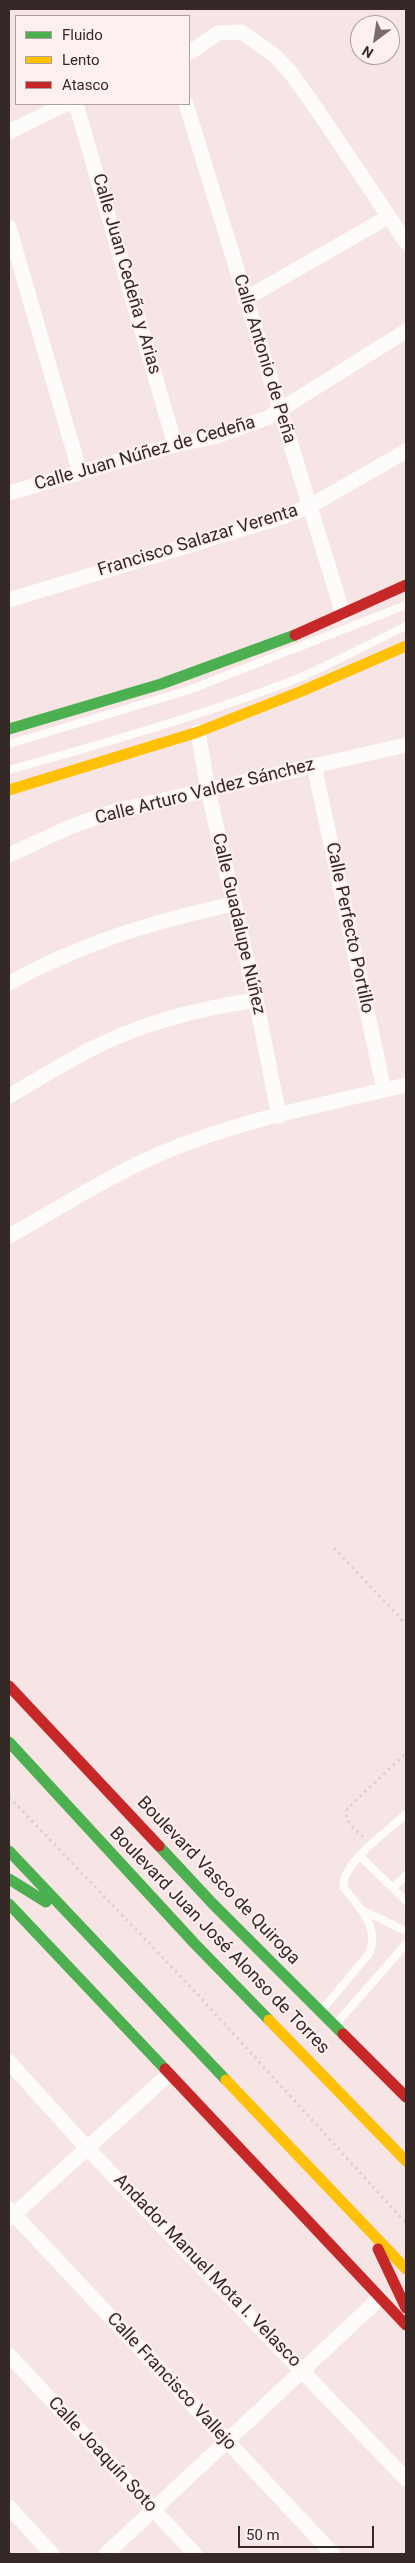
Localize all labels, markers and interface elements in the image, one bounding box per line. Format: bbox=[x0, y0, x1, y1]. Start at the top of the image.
legend bbox=[15, 15, 190, 105]
north arrow bbox=[350, 15, 400, 65]
text: Fluido bbox=[62, 26, 103, 44]
text: N bbox=[359, 43, 376, 61]
text: Lento bbox=[62, 51, 100, 69]
text: Atasco bbox=[62, 76, 109, 94]
street label: Calle Juan Cedeña y Arias bbox=[87, 171, 165, 377]
street label: Calle Antonio de Peña bbox=[228, 272, 300, 446]
street label: Calle Juan Núñez de Cedeña bbox=[32, 412, 258, 496]
street label: Francisco Salazar Verenta bbox=[95, 500, 301, 582]
street label: Calle Arturo Valdez Sánchez bbox=[93, 754, 317, 830]
street label: Calle Guadalupe Núñez bbox=[207, 831, 269, 1017]
street label: Calle Perfecto Portillo bbox=[320, 841, 378, 1015]
street label: Boulevard Vasco de Quiroga bbox=[132, 1792, 304, 1970]
street label: Boulevard Juan José Alonso de Torres bbox=[105, 1823, 333, 2059]
street label: Andador Manuel Mota I. Velasco bbox=[109, 2170, 305, 2372]
street label: Calle Francisco Vallejo bbox=[102, 2309, 240, 2455]
street label: Calle Joaquín Soto bbox=[43, 2393, 161, 2517]
scale bar bbox=[240, 2516, 376, 2548]
text: 50 m bbox=[246, 2526, 280, 2544]

